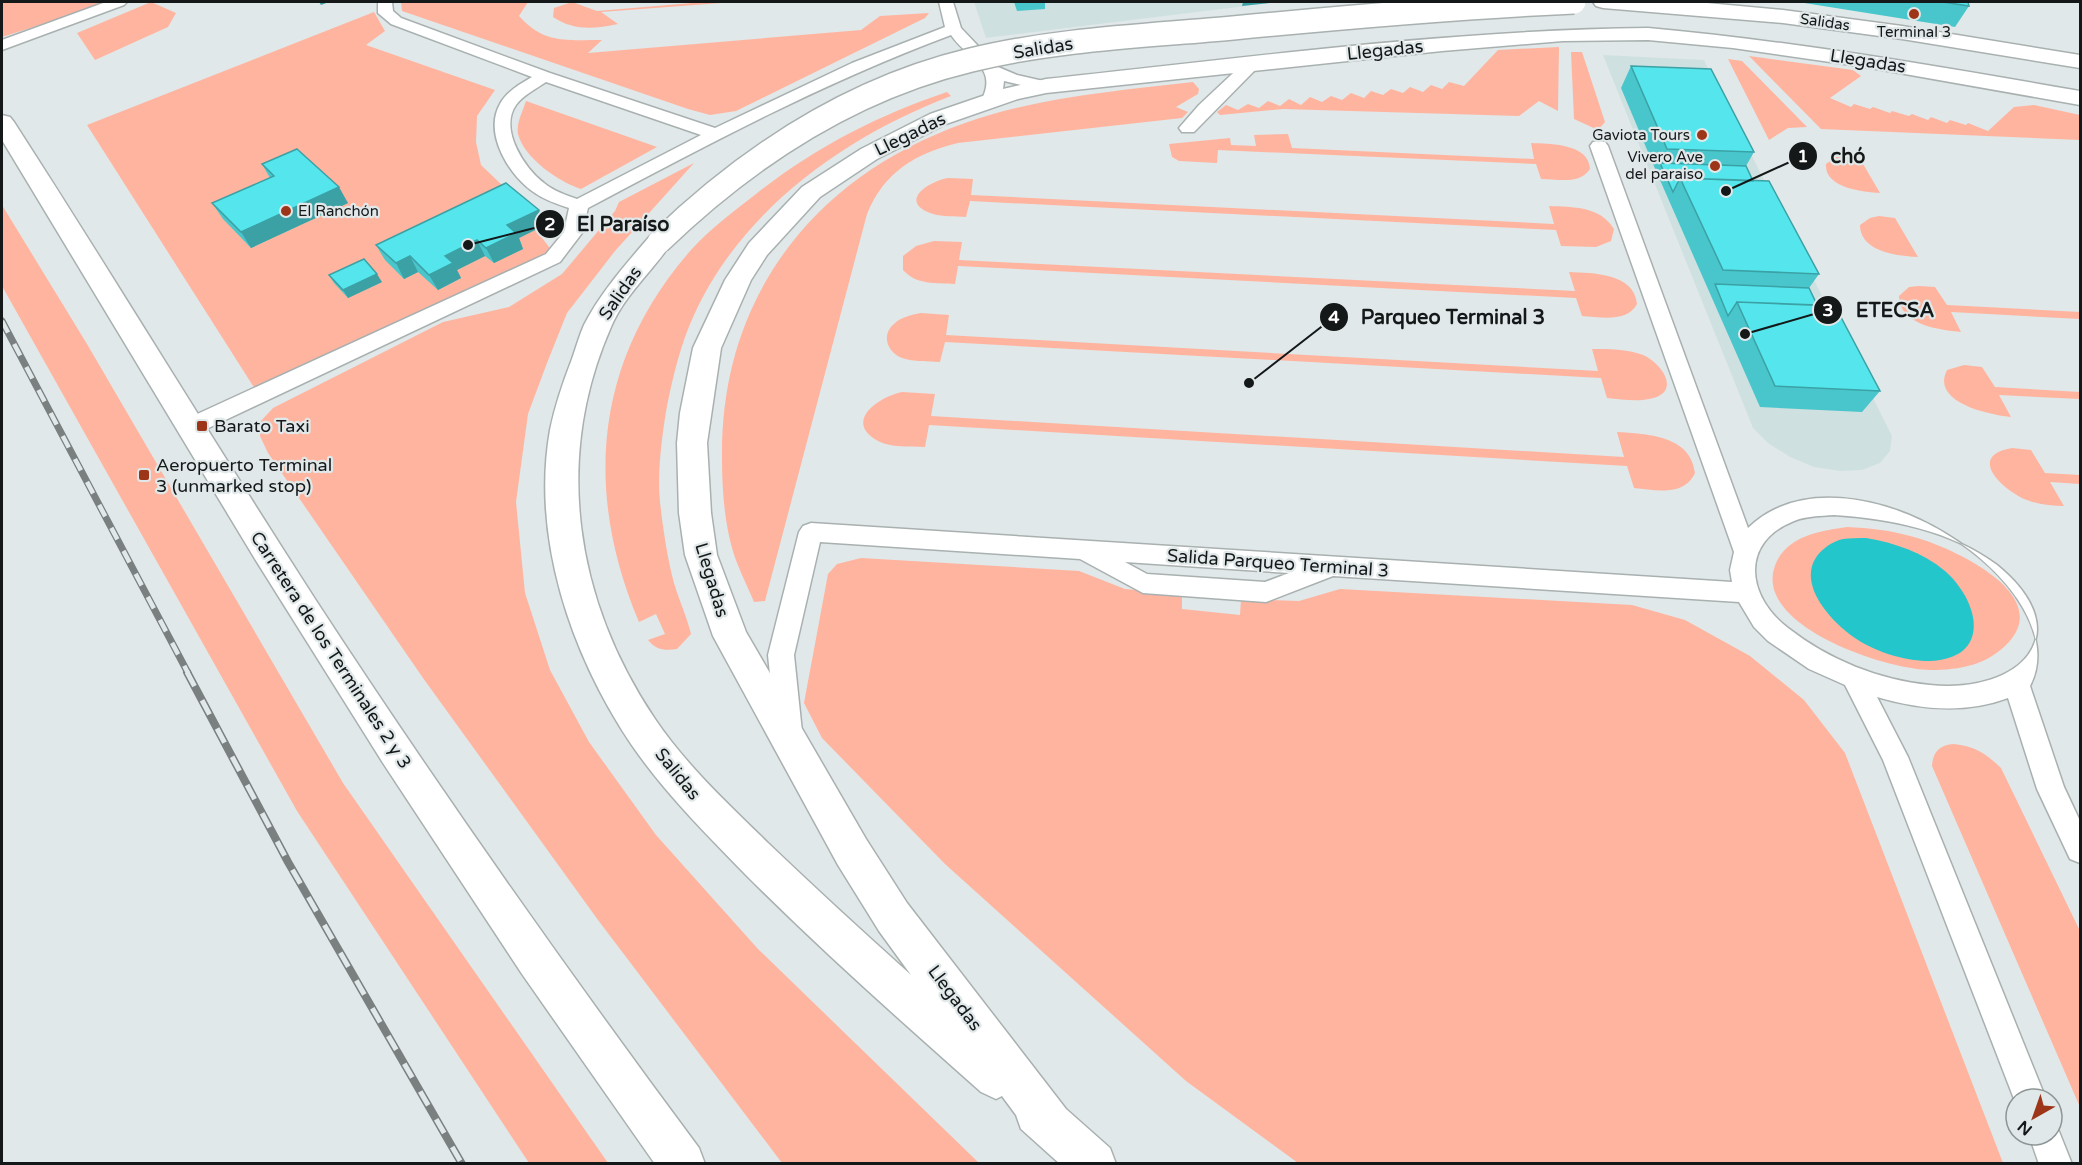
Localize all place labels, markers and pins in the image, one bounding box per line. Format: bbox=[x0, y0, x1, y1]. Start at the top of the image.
marker: Terminal 3 bbox=[1907, 7, 1921, 21]
place label: Terminal 3 bbox=[1877, 23, 1951, 41]
place label: Gaviota Tours bbox=[1592, 126, 1690, 144]
marker: Gaviota Tours bbox=[1695, 128, 1709, 142]
callout: chó bbox=[1788, 137, 1877, 175]
place label: Vivero Ave del paraiso bbox=[1625, 148, 1703, 183]
marker: Vivero Ave del paraiso bbox=[1708, 159, 1722, 173]
place label: El Ranchón bbox=[298, 202, 379, 220]
marker: El Ranchón bbox=[279, 204, 293, 218]
callout: El Paraíso bbox=[535, 205, 681, 243]
callout: ETECSA bbox=[1813, 291, 1946, 329]
callout: Parqueo Terminal 3 bbox=[1319, 298, 1557, 336]
place label: Barato Taxi bbox=[214, 415, 310, 437]
marker: Barato Taxi bbox=[195, 419, 209, 433]
place label: Aeropuerto Terminal 3 (unmarked stop) bbox=[156, 454, 332, 497]
marker: Aeropuerto Terminal 3 (unmarked stop) bbox=[137, 468, 151, 482]

